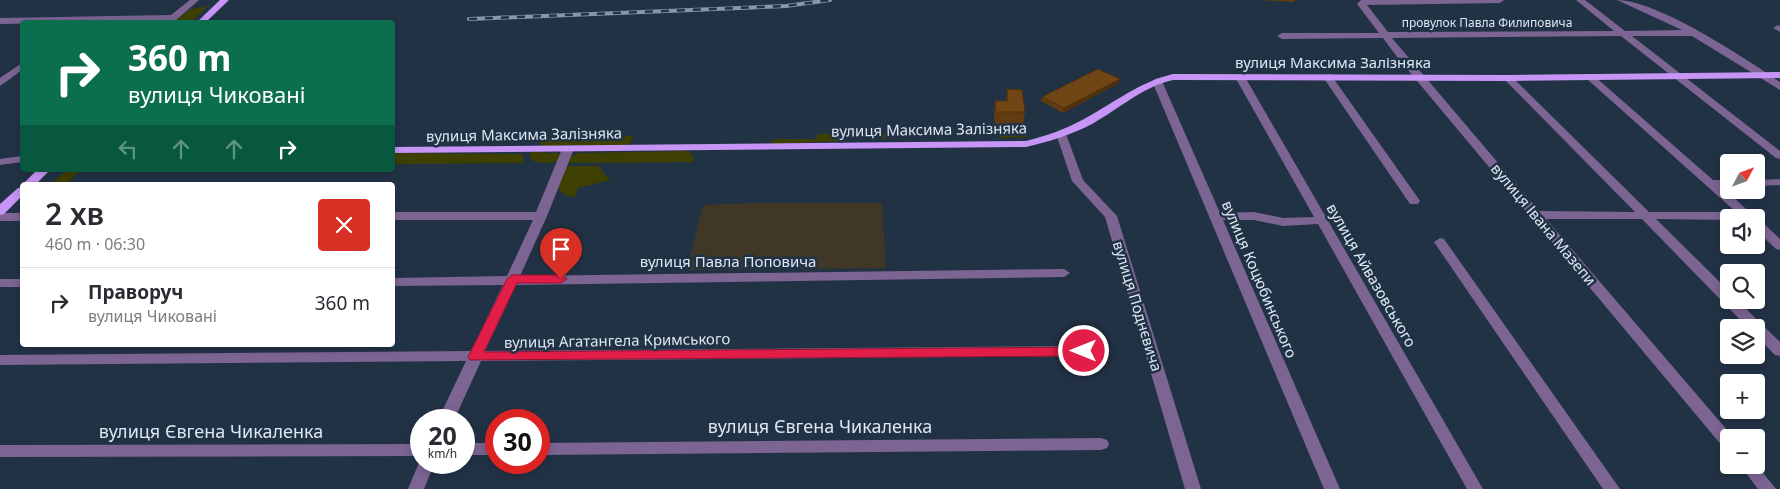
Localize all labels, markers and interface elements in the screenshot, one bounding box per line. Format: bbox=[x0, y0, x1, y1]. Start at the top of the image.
street label: провулок Павла Филиповича bbox=[1402, 14, 1572, 31]
text: 360 m bbox=[128, 34, 231, 81]
icon: right bbox=[45, 40, 110, 105]
street label: вулиця Максима Залізняка bbox=[1235, 52, 1431, 72]
text: вулиця Чиковані bbox=[128, 79, 305, 109]
street label: вулиця Максима Залізняка bbox=[831, 117, 1027, 141]
street label: вулиця Максима Залізняка bbox=[426, 122, 622, 146]
icon: left bbox=[114, 135, 142, 163]
icon: ahead bbox=[167, 135, 195, 163]
icon: ahead bbox=[220, 135, 248, 163]
icon: right bbox=[273, 135, 301, 163]
north arrow bbox=[1720, 154, 1765, 199]
map controls bbox=[1720, 154, 1765, 474]
street label: вулиця Івана Мазепи bbox=[1487, 159, 1601, 289]
text: 2 хв bbox=[45, 193, 104, 234]
street label: вулиця Коцюбинського bbox=[1218, 197, 1302, 361]
button: close bbox=[318, 199, 370, 251]
street label: вулиця Айвазовського bbox=[1323, 199, 1421, 351]
button: sound bbox=[1720, 209, 1765, 254]
pin bbox=[540, 228, 582, 279]
text: 460 m · 06:30 bbox=[45, 233, 145, 255]
icon: arrive bbox=[547, 235, 575, 263]
street label: вулиця Поднєвича bbox=[1109, 238, 1167, 374]
street label: вулиця Павла Поповича bbox=[640, 251, 816, 271]
button: search bbox=[1720, 264, 1765, 309]
text: Праворуч bbox=[88, 279, 183, 305]
icon: right bbox=[45, 289, 73, 317]
text: 360 m bbox=[315, 290, 370, 316]
text: вулиця Чиковані bbox=[88, 305, 217, 327]
button: layers bbox=[1720, 319, 1765, 364]
position arrow bbox=[1057, 324, 1109, 376]
street label: вулиця Агатангела Кримського bbox=[504, 328, 730, 352]
button: + bbox=[1720, 374, 1765, 419]
speed limit sign: 30 bbox=[485, 409, 550, 474]
street label: вулиця Євгена Чикаленка bbox=[708, 414, 932, 438]
text: 20 bbox=[428, 418, 457, 452]
street label: вулиця Євгена Чикаленка bbox=[99, 419, 323, 443]
button: − bbox=[1720, 429, 1765, 474]
text: km/h bbox=[428, 445, 457, 462]

